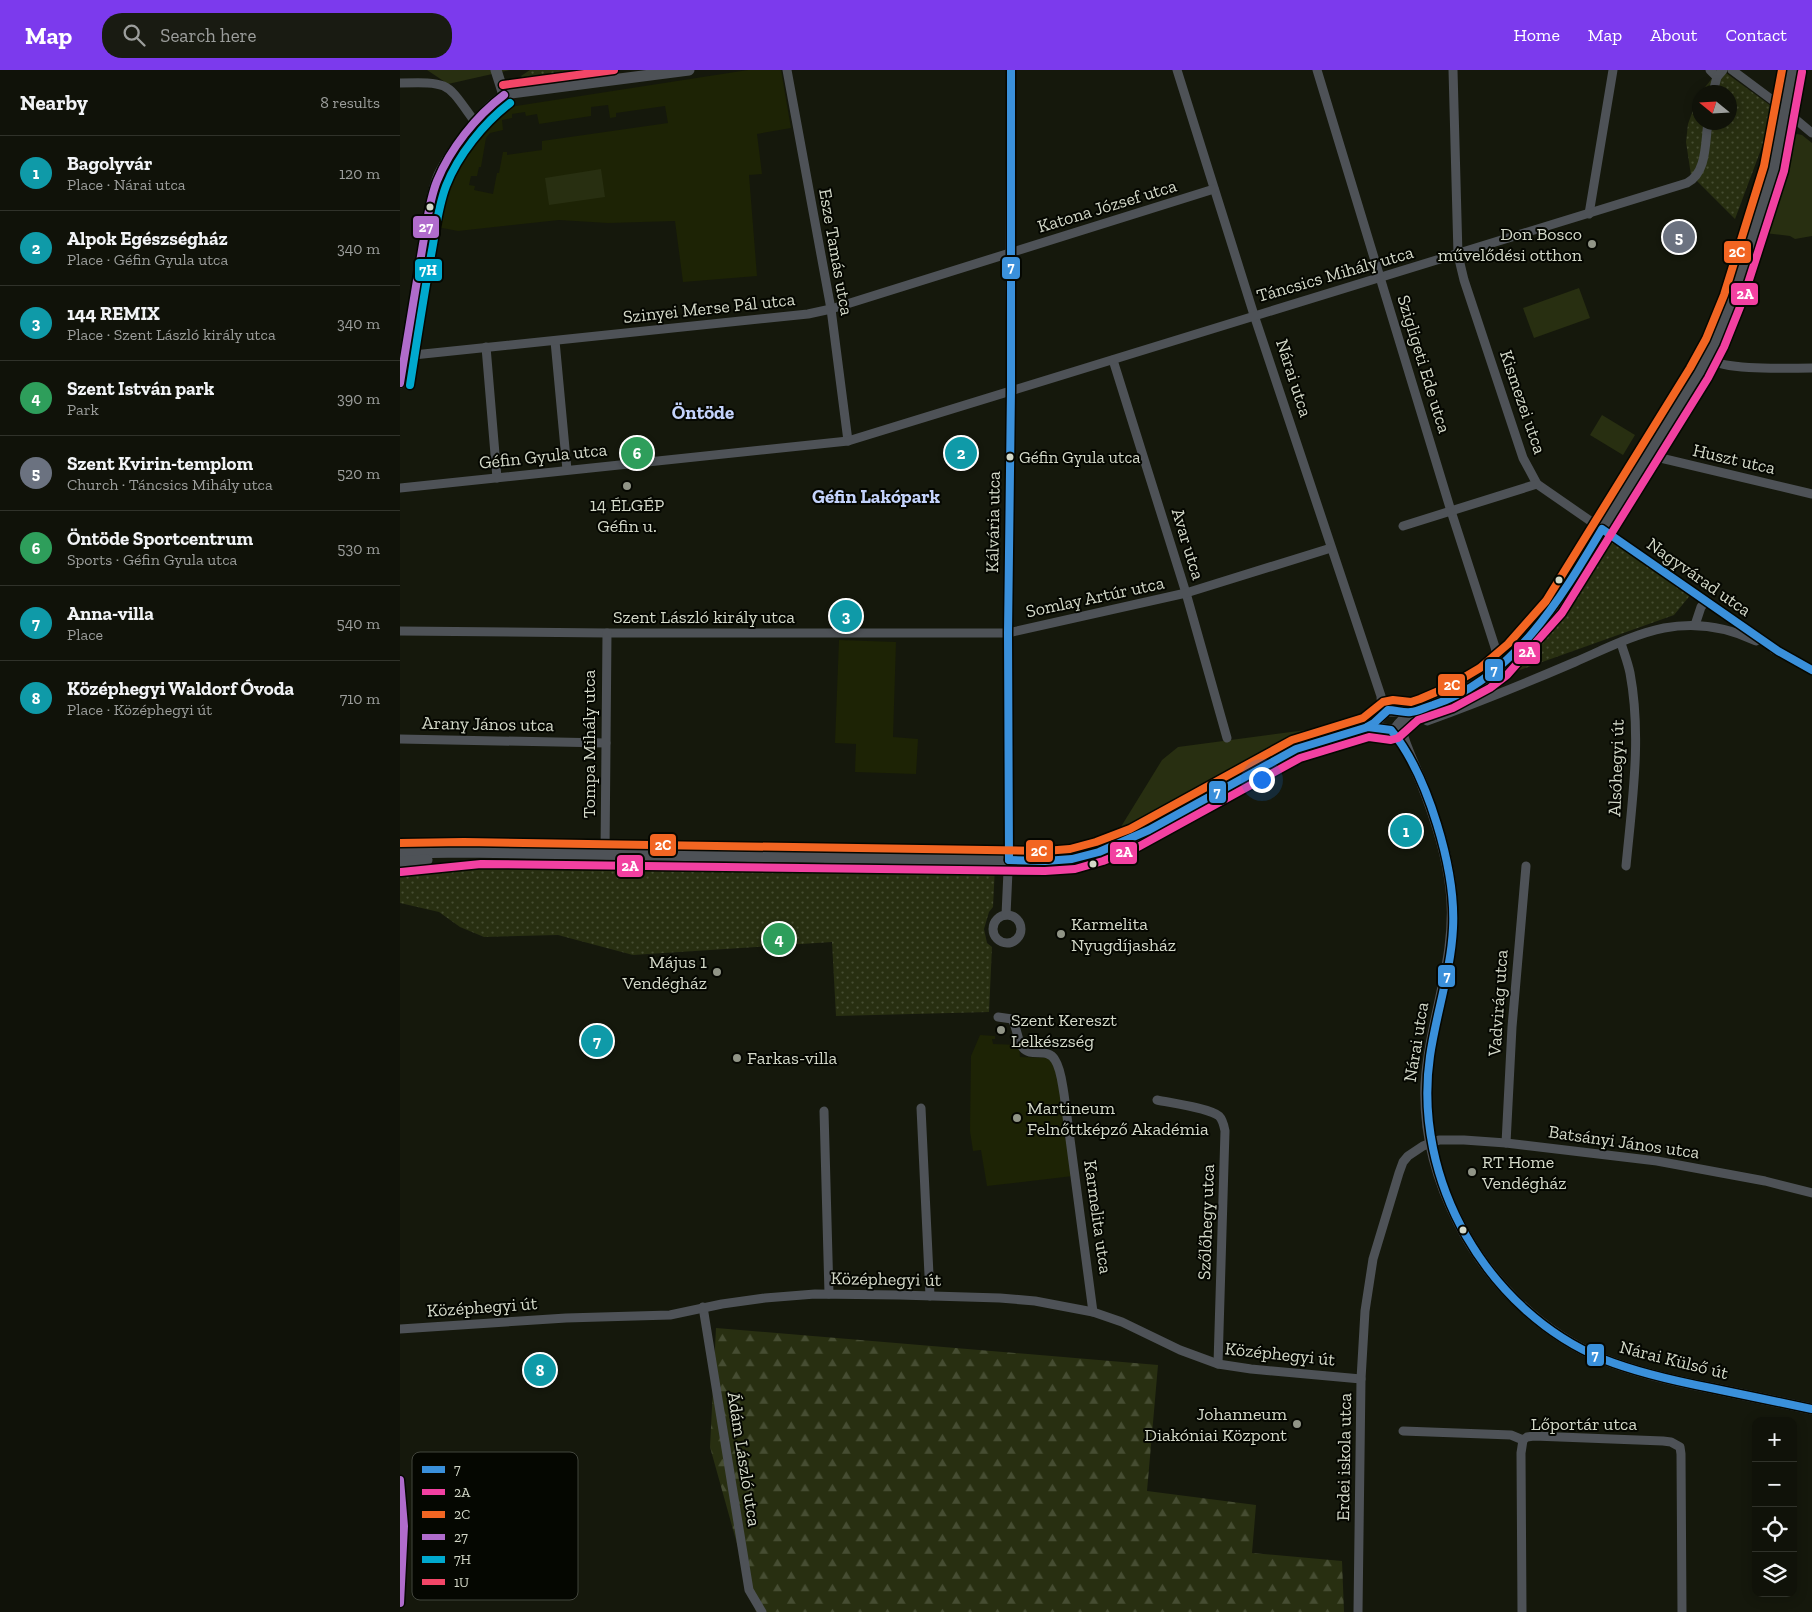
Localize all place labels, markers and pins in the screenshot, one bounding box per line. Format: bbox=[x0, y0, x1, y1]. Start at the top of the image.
unlabelled marker bbox=[425, 202, 435, 212]
pin: 5 bbox=[1663, 218, 1695, 256]
place label: Don Bosco művelődési otthon bbox=[1438, 223, 1583, 266]
marker: Don Bosco művelődési otthon bbox=[1586, 238, 1598, 250]
pin: 6 bbox=[621, 434, 653, 472]
pin: 2 bbox=[945, 434, 977, 472]
place label: Géfin Gyula utca bbox=[1019, 447, 1140, 467]
marker: Géfin Gyula utca bbox=[1005, 452, 1015, 462]
marker: 14 ÉLGÉP Géfin u. bbox=[621, 480, 633, 492]
place label: 14 ÉLGÉP Géfin u. bbox=[590, 494, 664, 537]
unlabelled marker bbox=[1554, 575, 1564, 585]
pin: 3 bbox=[830, 597, 862, 635]
pin: 1 bbox=[1390, 812, 1422, 850]
unlabelled marker bbox=[1088, 859, 1098, 869]
place label: Karmelita Nyugdíjasház bbox=[1071, 913, 1176, 956]
pin: 4 bbox=[763, 920, 795, 958]
marker: Karmelita Nyugdíjasház bbox=[1055, 928, 1067, 940]
place label: Május 1 Vendégház bbox=[621, 951, 707, 994]
marker: Május 1 Vendégház bbox=[711, 966, 723, 978]
place label: Szent Kereszt Lelkészség bbox=[1011, 1009, 1117, 1052]
pin: 7 bbox=[581, 1022, 613, 1060]
marker: Szent Kereszt Lelkészség bbox=[995, 1024, 1007, 1036]
place label: Farkas-villa bbox=[747, 1047, 837, 1069]
marker: Farkas-villa bbox=[731, 1052, 743, 1064]
place label: Martineum Felnőttképző Akadémia bbox=[1027, 1097, 1209, 1140]
marker: Martineum Felnőttképző Akadémia bbox=[1011, 1112, 1023, 1124]
place label: RT Home Vendégház bbox=[1481, 1151, 1567, 1194]
marker: RT Home Vendégház bbox=[1466, 1166, 1478, 1178]
unlabelled marker bbox=[1458, 1225, 1468, 1235]
pin: 8 bbox=[524, 1351, 556, 1389]
place label: Johanneum Diakóniai Központ bbox=[1144, 1403, 1287, 1446]
marker: Johanneum Diakóniai Központ bbox=[1291, 1418, 1303, 1430]

